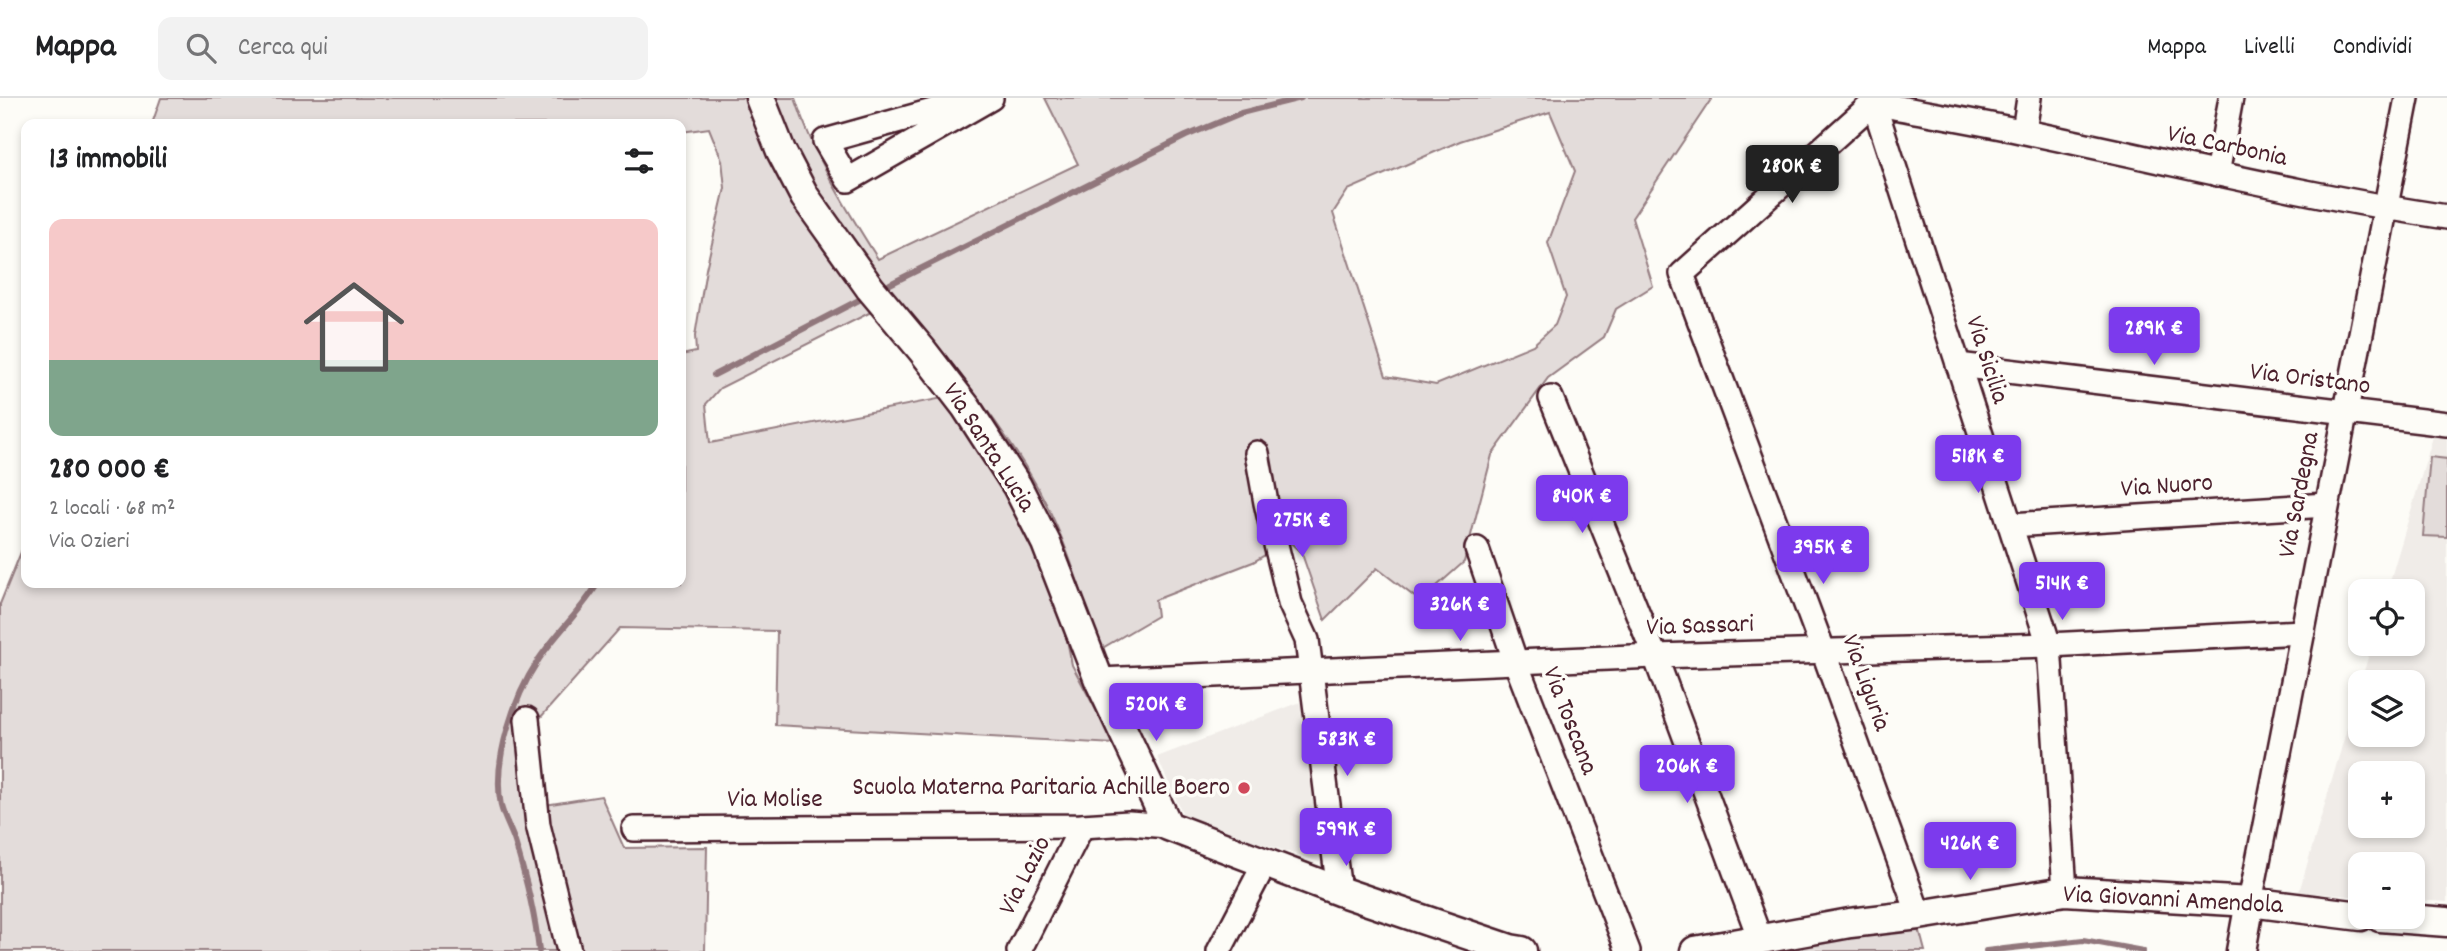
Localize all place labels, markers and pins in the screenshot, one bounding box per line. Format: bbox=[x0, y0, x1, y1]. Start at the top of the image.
pin: 280K € bbox=[1735, 146, 1849, 205]
pin: 289K € bbox=[2097, 308, 2211, 367]
pin: 518K € bbox=[1921, 436, 2035, 495]
pin: 840K € bbox=[1525, 476, 1639, 535]
pin: 275K € bbox=[1245, 500, 1359, 559]
pin: 395K € bbox=[1766, 526, 1880, 586]
pin: 514K € bbox=[2005, 562, 2119, 622]
pin: 326K € bbox=[1403, 584, 1517, 643]
pin: 520K € bbox=[1099, 684, 1213, 743]
pin: 583K € bbox=[1290, 718, 1404, 778]
pin: 206K € bbox=[1630, 746, 1744, 805]
place label: Scuola Materna Paritaria Achille Boero bbox=[852, 770, 1230, 807]
marker: Scuola Materna Paritaria Achille Boero bbox=[1236, 780, 1252, 796]
pin: 599K € bbox=[1289, 808, 1403, 868]
pin: 426K € bbox=[1913, 822, 2027, 882]

